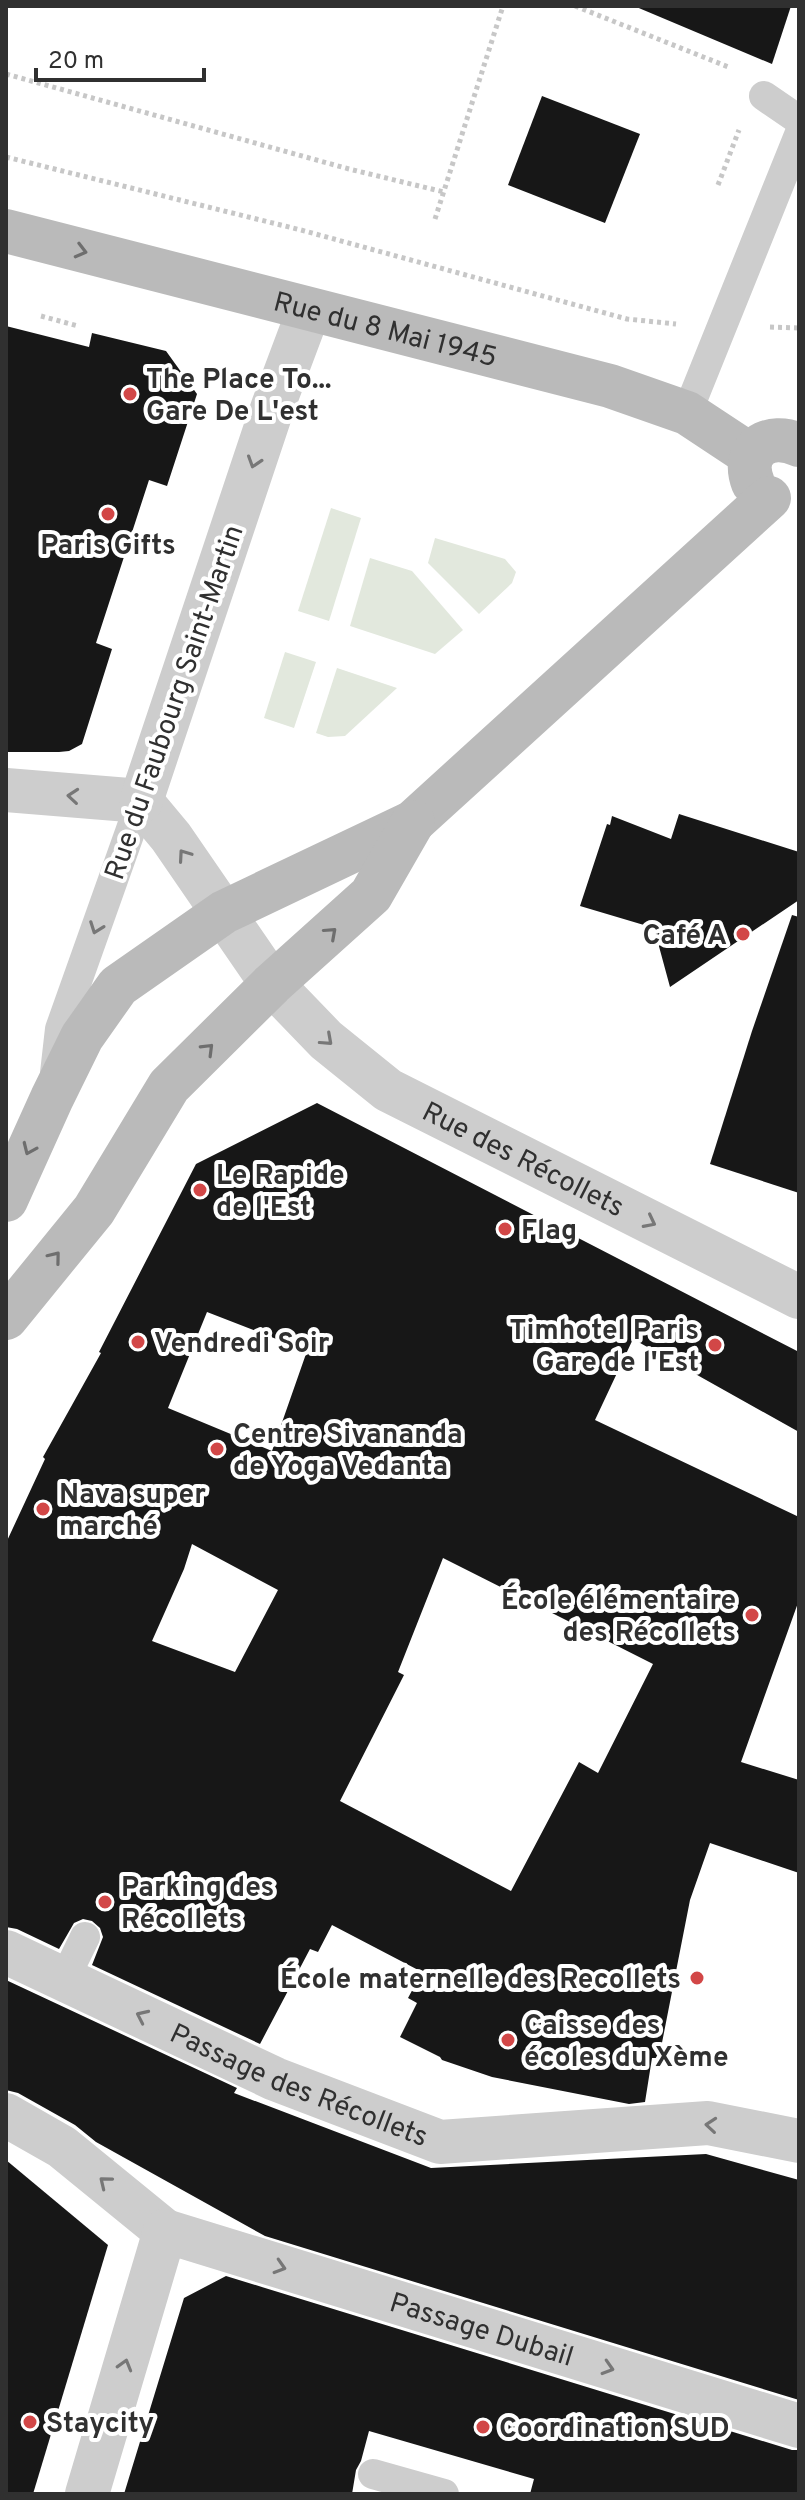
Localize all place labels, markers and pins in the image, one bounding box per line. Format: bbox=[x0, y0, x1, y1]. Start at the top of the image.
place label: The Place To... Gare De L'est bbox=[146, 363, 332, 431]
marker: The Place To... Gare De L'est bbox=[121, 385, 139, 403]
marker: Paris Gifts bbox=[99, 505, 117, 523]
place label: Paris Gifts bbox=[40, 529, 176, 565]
place label: Café A bbox=[642, 919, 727, 955]
marker: Café A bbox=[734, 925, 752, 943]
place label: Le Rapide de l'Est bbox=[216, 1159, 345, 1227]
marker: Le Rapide de l'Est bbox=[191, 1181, 209, 1199]
place label: Flag bbox=[521, 1214, 577, 1250]
marker: Flag bbox=[496, 1220, 514, 1238]
place label: Timhotel Paris Gare de l'Est bbox=[510, 1314, 699, 1382]
place label: Vendredi Soir bbox=[154, 1327, 330, 1363]
marker: Vendredi Soir bbox=[129, 1333, 147, 1351]
marker: Timhotel Paris Gare de l'Est bbox=[706, 1336, 724, 1354]
place label: Centre Sivananda de Yoga Vedanta bbox=[233, 1418, 463, 1486]
marker: Centre Sivananda de Yoga Vedanta bbox=[208, 1440, 226, 1458]
place label: Nava super marché bbox=[59, 1478, 206, 1546]
marker: Nava super marché bbox=[34, 1500, 52, 1518]
place label: École élémentaire des Récollets bbox=[501, 1582, 736, 1652]
marker: École élémentaire des Récollets bbox=[743, 1606, 761, 1624]
place label: Parking des Récollets bbox=[121, 1871, 274, 1939]
marker: Parking des Récollets bbox=[96, 1893, 114, 1911]
place label: École maternelle des Recollets bbox=[280, 1961, 681, 1999]
marker: École maternelle des Recollets bbox=[688, 1969, 706, 1987]
place label: Caisse des écoles du Xème bbox=[524, 2009, 729, 2077]
marker: Caisse des écoles du Xème bbox=[499, 2031, 517, 2049]
place label: Staycity bbox=[46, 2407, 154, 2443]
place label: Coordination SUD bbox=[499, 2412, 730, 2448]
marker: Staycity bbox=[21, 2413, 39, 2431]
marker: Coordination SUD bbox=[474, 2418, 492, 2436]

